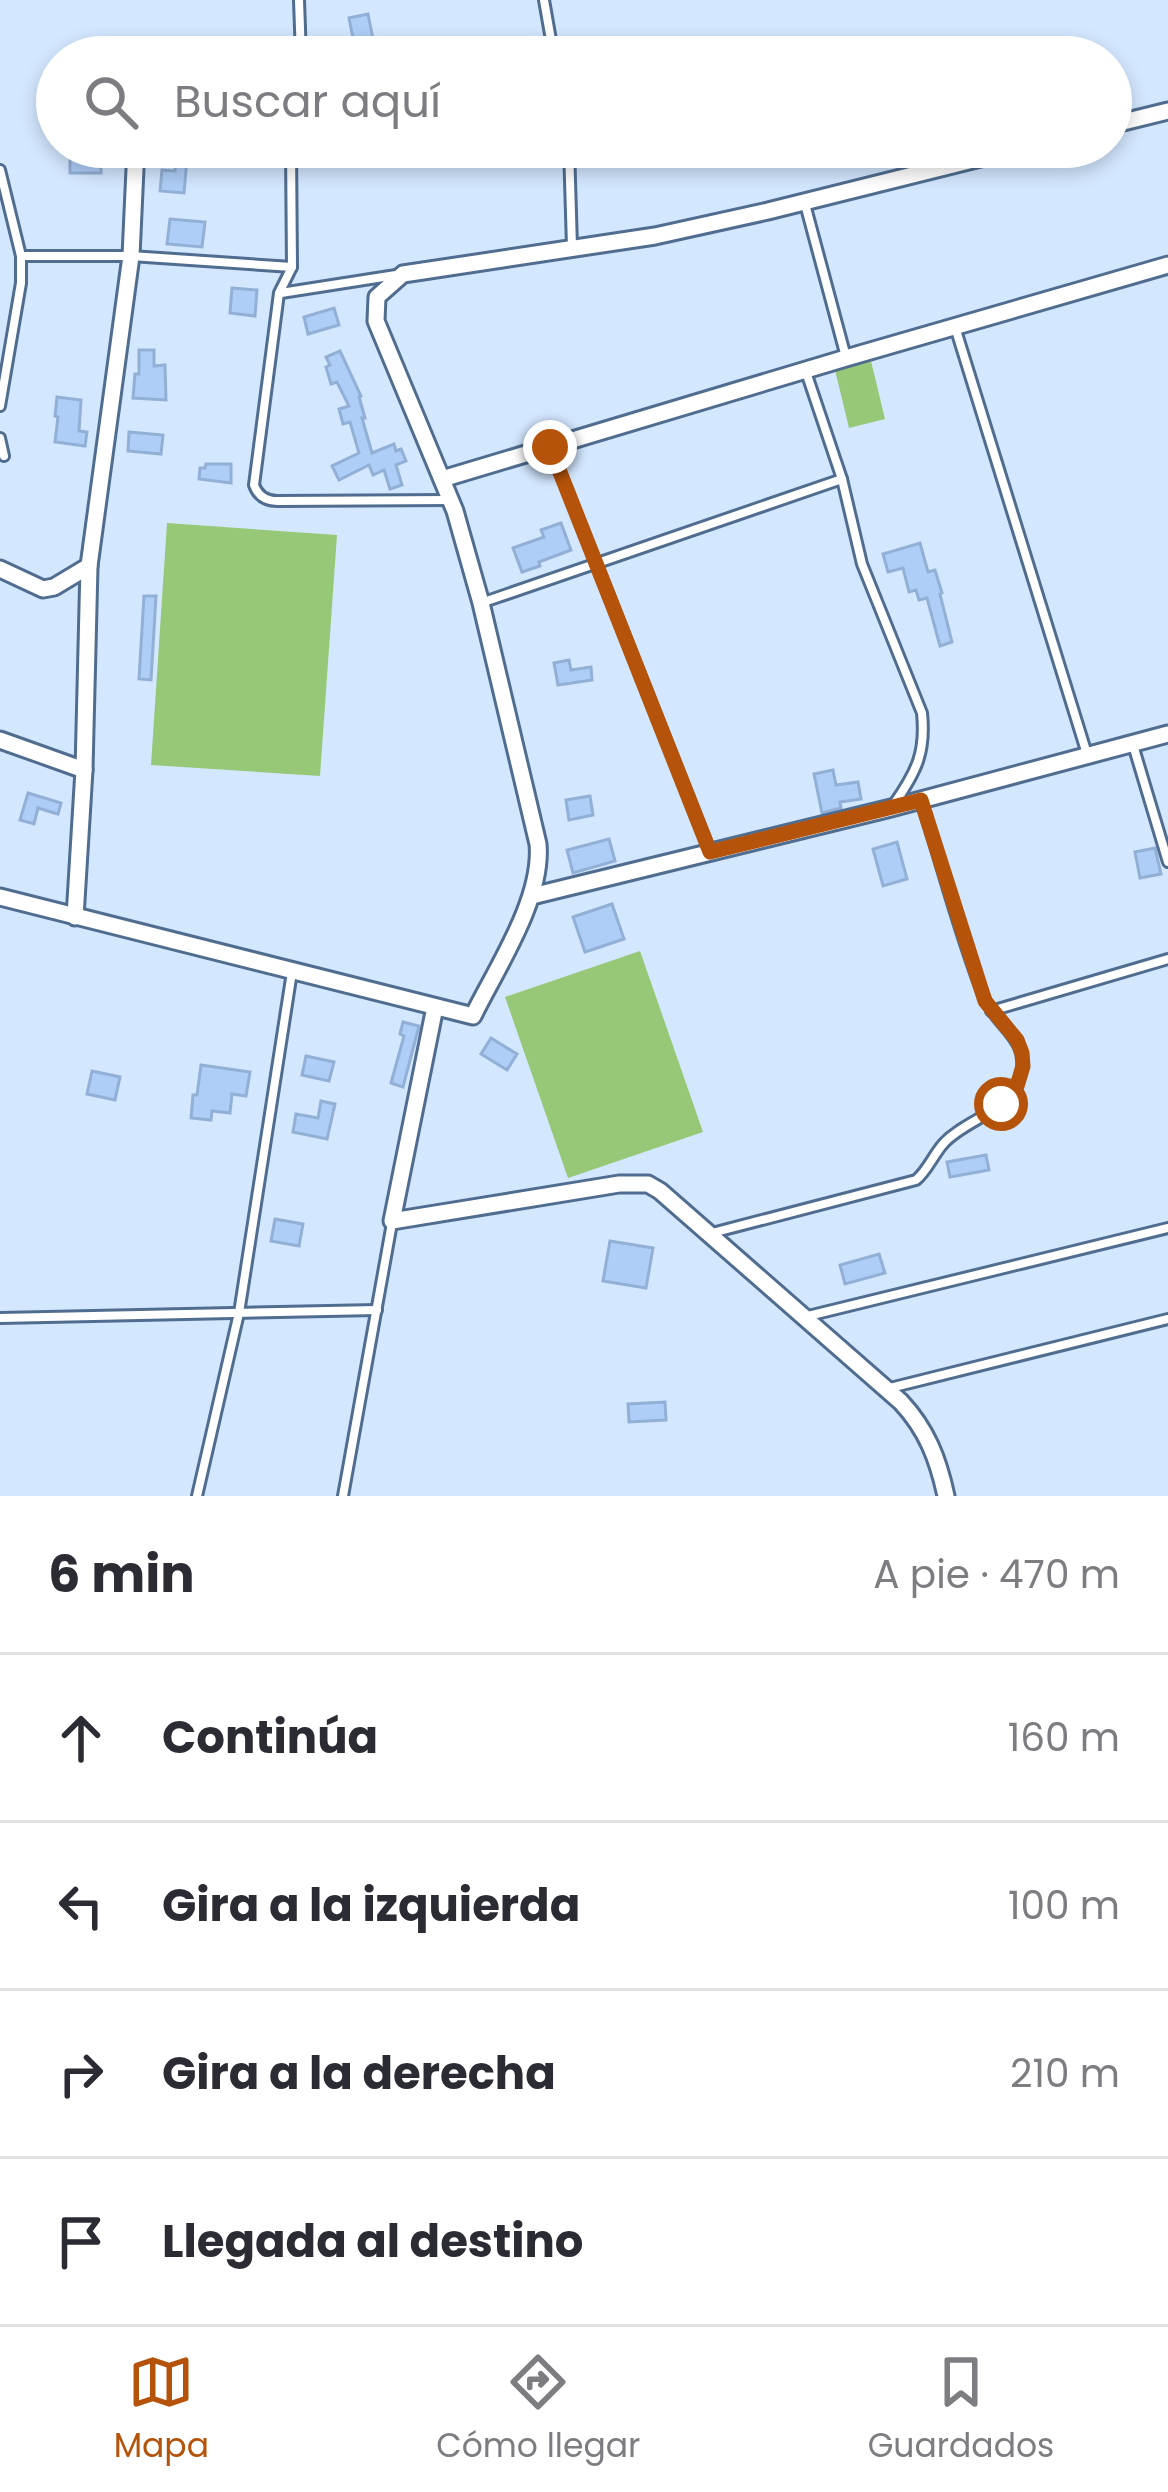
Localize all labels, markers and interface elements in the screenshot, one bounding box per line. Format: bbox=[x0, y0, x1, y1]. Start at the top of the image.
search box bbox=[36, 36, 1132, 168]
icon: search bbox=[78, 69, 144, 135]
text: Buscar aquí bbox=[174, 70, 441, 133]
route end bbox=[523, 420, 577, 474]
route start bbox=[974, 1077, 1028, 1131]
text: 6 min bbox=[48, 1538, 195, 1610]
text: A pie · 470 m bbox=[873, 1547, 1120, 1602]
icon: ahead bbox=[48, 1705, 114, 1771]
text: Continúa bbox=[162, 1706, 378, 1769]
text: 160 m bbox=[1008, 1710, 1120, 1765]
icon: left bbox=[48, 1873, 114, 1939]
text: Gira a la izquierda bbox=[162, 1874, 580, 1937]
text: 100 m bbox=[1008, 1878, 1120, 1933]
icon: right bbox=[48, 2041, 114, 2107]
text: Gira a la derecha bbox=[162, 2042, 556, 2105]
text: 210 m bbox=[1010, 2046, 1120, 2101]
icon: arrive bbox=[48, 2209, 114, 2275]
text: Llegada al destino bbox=[162, 2210, 584, 2273]
tab: Mapa bbox=[114, 2349, 209, 2471]
tab: Cómo llegar bbox=[436, 2349, 640, 2471]
tab: Guardados bbox=[868, 2349, 1054, 2471]

